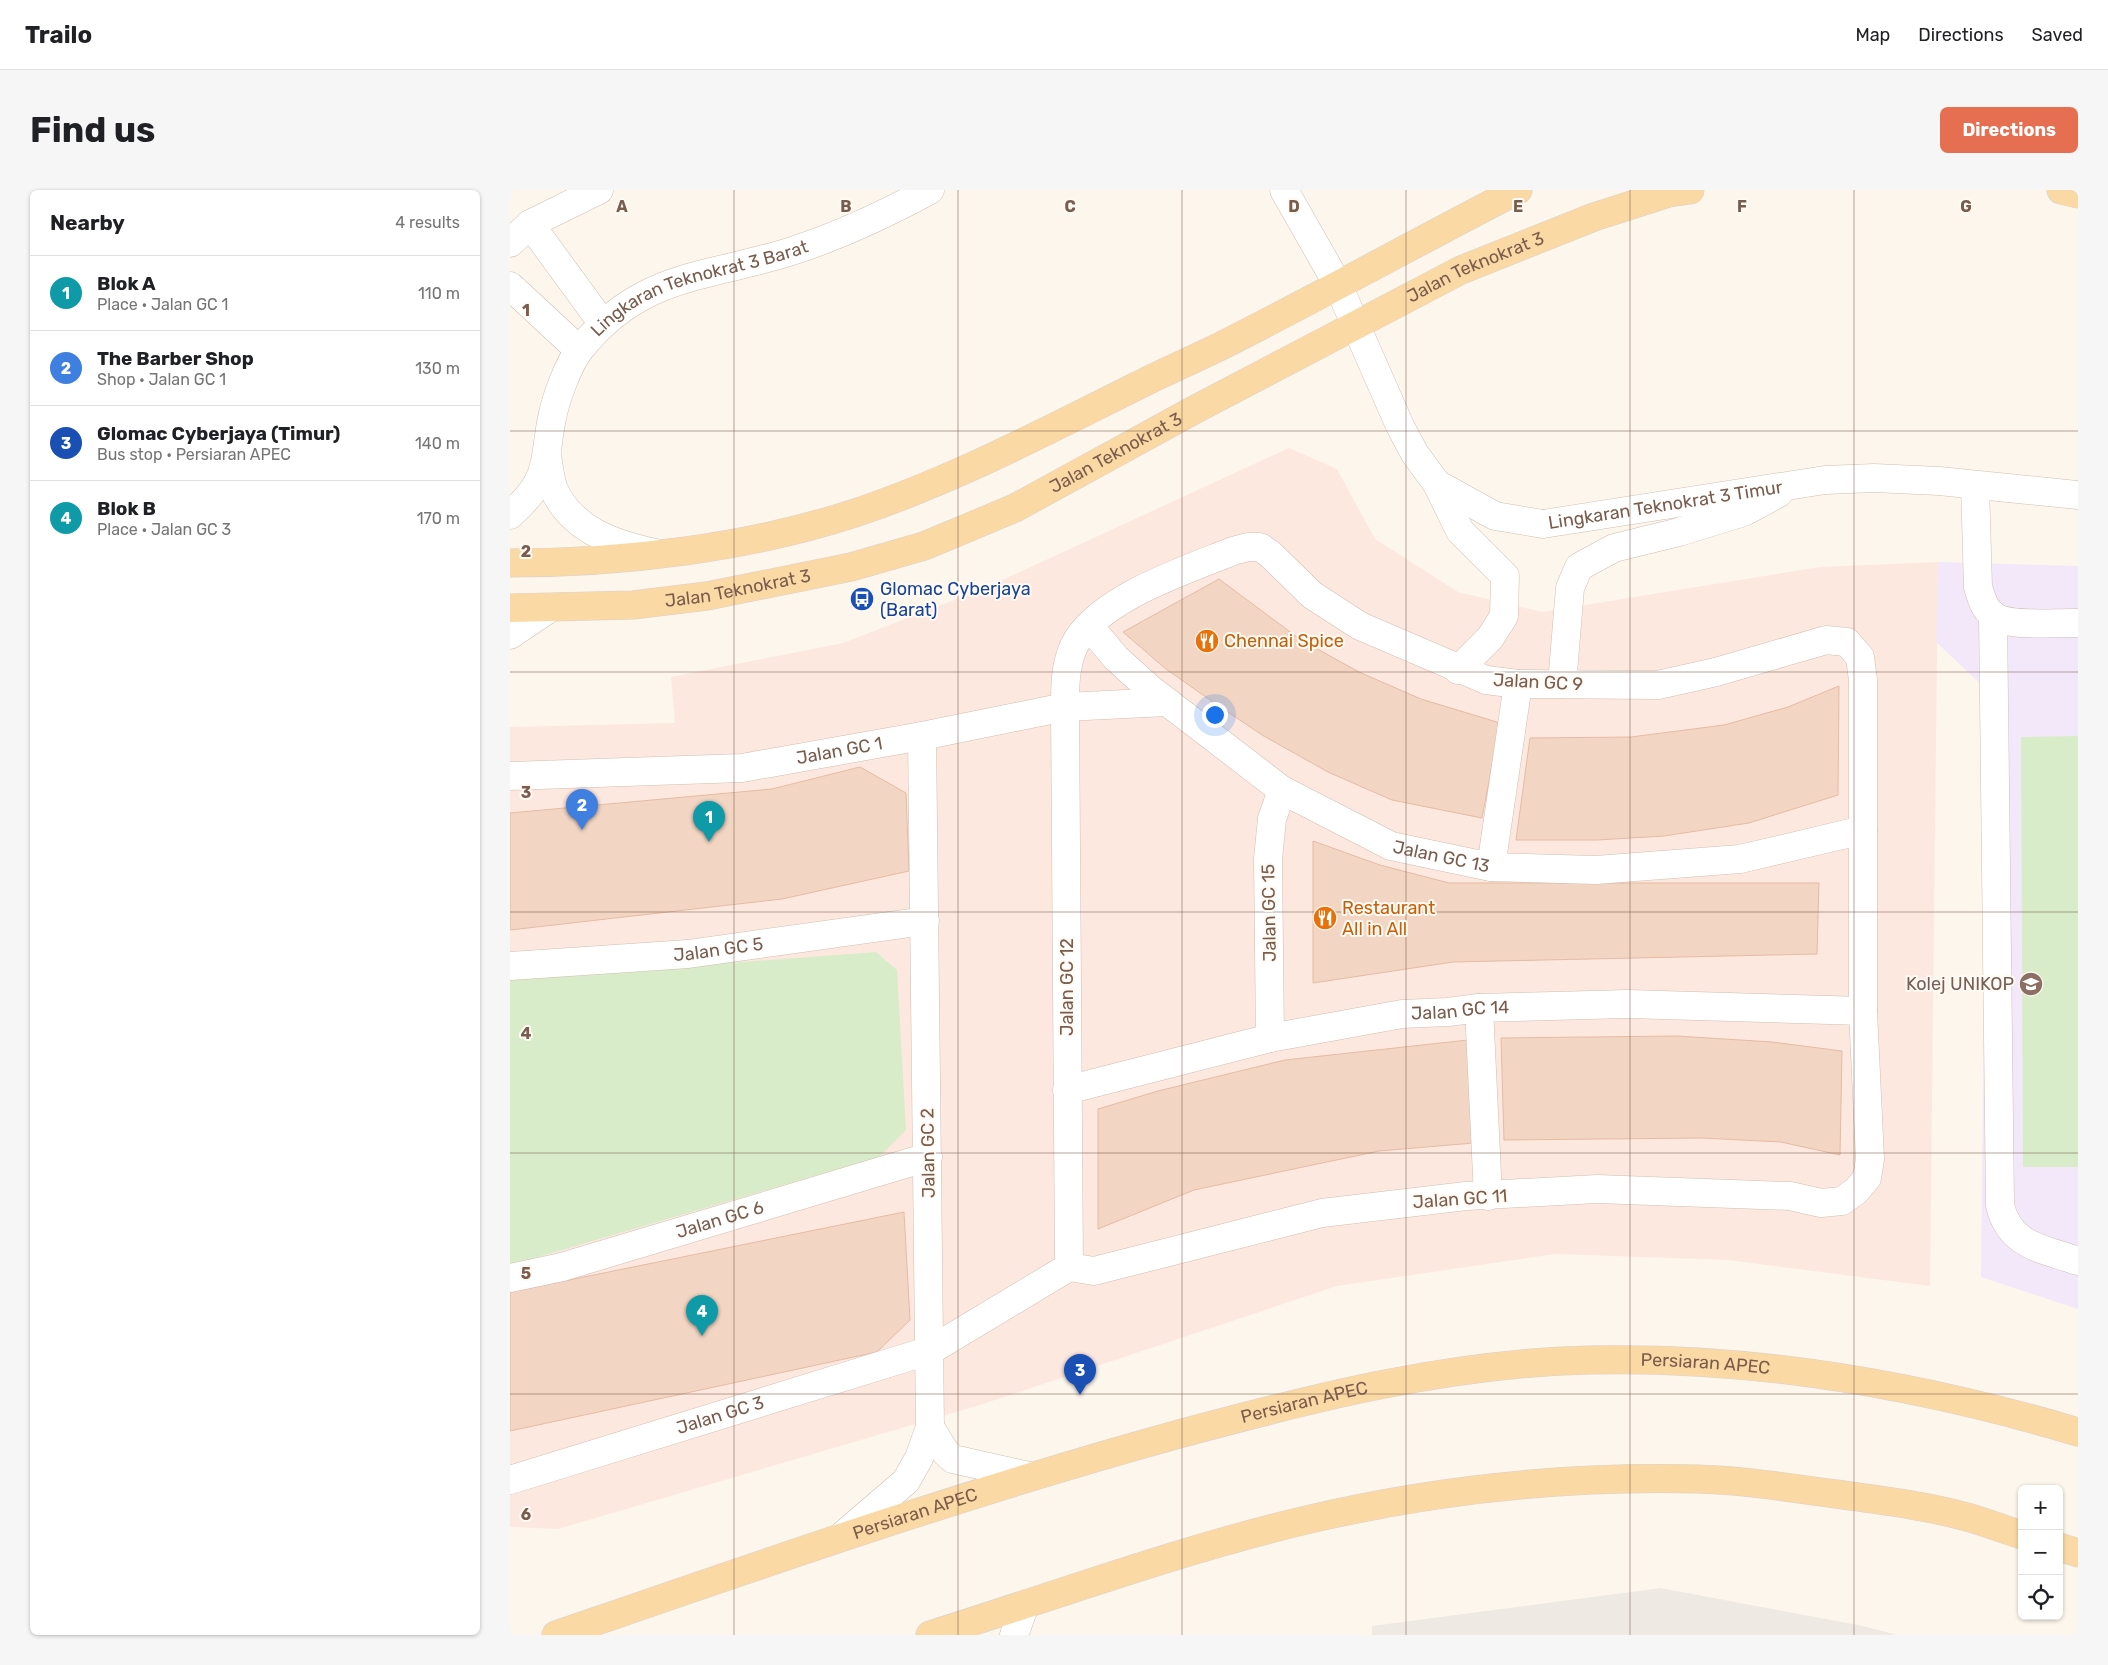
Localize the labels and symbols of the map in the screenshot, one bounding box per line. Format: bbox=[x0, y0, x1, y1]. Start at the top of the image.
text: A bbox=[616, 197, 628, 216]
text: B bbox=[840, 197, 852, 216]
text: C bbox=[1064, 197, 1076, 216]
text: D bbox=[1288, 197, 1300, 216]
text: E bbox=[1513, 197, 1523, 216]
text: F bbox=[1737, 197, 1747, 216]
text: G bbox=[1960, 197, 1972, 216]
street label: Jalan Teknokrat 3 bbox=[1403, 227, 1547, 307]
street label: Lingkaran Teknokrat 3 Barat bbox=[586, 235, 811, 341]
text: 1 bbox=[522, 301, 530, 320]
street label: Jalan Teknokrat 3 bbox=[1046, 408, 1186, 498]
street label: Lingkaran Teknokrat 3 Timur bbox=[1547, 476, 1784, 534]
text: 2 bbox=[521, 542, 531, 561]
street label: Jalan Teknokrat 3 bbox=[663, 564, 813, 612]
place label: Glomac Cyberjaya (Barat) bbox=[880, 578, 1031, 621]
bus stop icon: Glomac Cyberjaya (Barat) bbox=[849, 586, 875, 612]
restaurant icon: Chennai Spice bbox=[1194, 628, 1220, 654]
place label: Chennai Spice bbox=[1224, 630, 1344, 652]
street label: Jalan GC 9 bbox=[1492, 669, 1584, 695]
your location bbox=[1202, 702, 1228, 728]
street label: Jalan GC 1 bbox=[794, 732, 884, 769]
text: 3 bbox=[521, 783, 531, 802]
pin: 2 bbox=[566, 789, 598, 830]
pin: 1 bbox=[693, 801, 725, 842]
street label: Jalan GC 13 bbox=[1391, 836, 1492, 877]
street label: Jalan GC 15 bbox=[1257, 864, 1281, 962]
place label: Restaurant All in All bbox=[1342, 897, 1435, 940]
restaurant icon: Restaurant All in All bbox=[1312, 905, 1338, 931]
street label: Jalan GC 5 bbox=[673, 933, 765, 966]
street label: Jalan GC 12 bbox=[1056, 938, 1078, 1036]
school or university icon: Kolej UNIKOP bbox=[2018, 971, 2044, 997]
place label: Kolej UNIKOP bbox=[1906, 973, 2014, 995]
street label: Jalan GC 14 bbox=[1411, 996, 1510, 1025]
text: 4 bbox=[521, 1024, 532, 1043]
street label: Jalan GC 2 bbox=[916, 1108, 940, 1198]
street label: Jalan GC 11 bbox=[1412, 1185, 1508, 1213]
street label: Jalan GC 6 bbox=[673, 1196, 767, 1243]
text: 5 bbox=[521, 1264, 531, 1283]
pin: 4 bbox=[686, 1295, 718, 1336]
street label: Persiaran APEC bbox=[1640, 1349, 1771, 1379]
pin: 3 bbox=[1064, 1354, 1096, 1395]
street label: Persiaran APEC bbox=[1238, 1377, 1370, 1428]
street label: Jalan GC 3 bbox=[674, 1391, 767, 1439]
street label: Persiaran APEC bbox=[850, 1483, 980, 1544]
text: 6 bbox=[521, 1505, 531, 1524]

